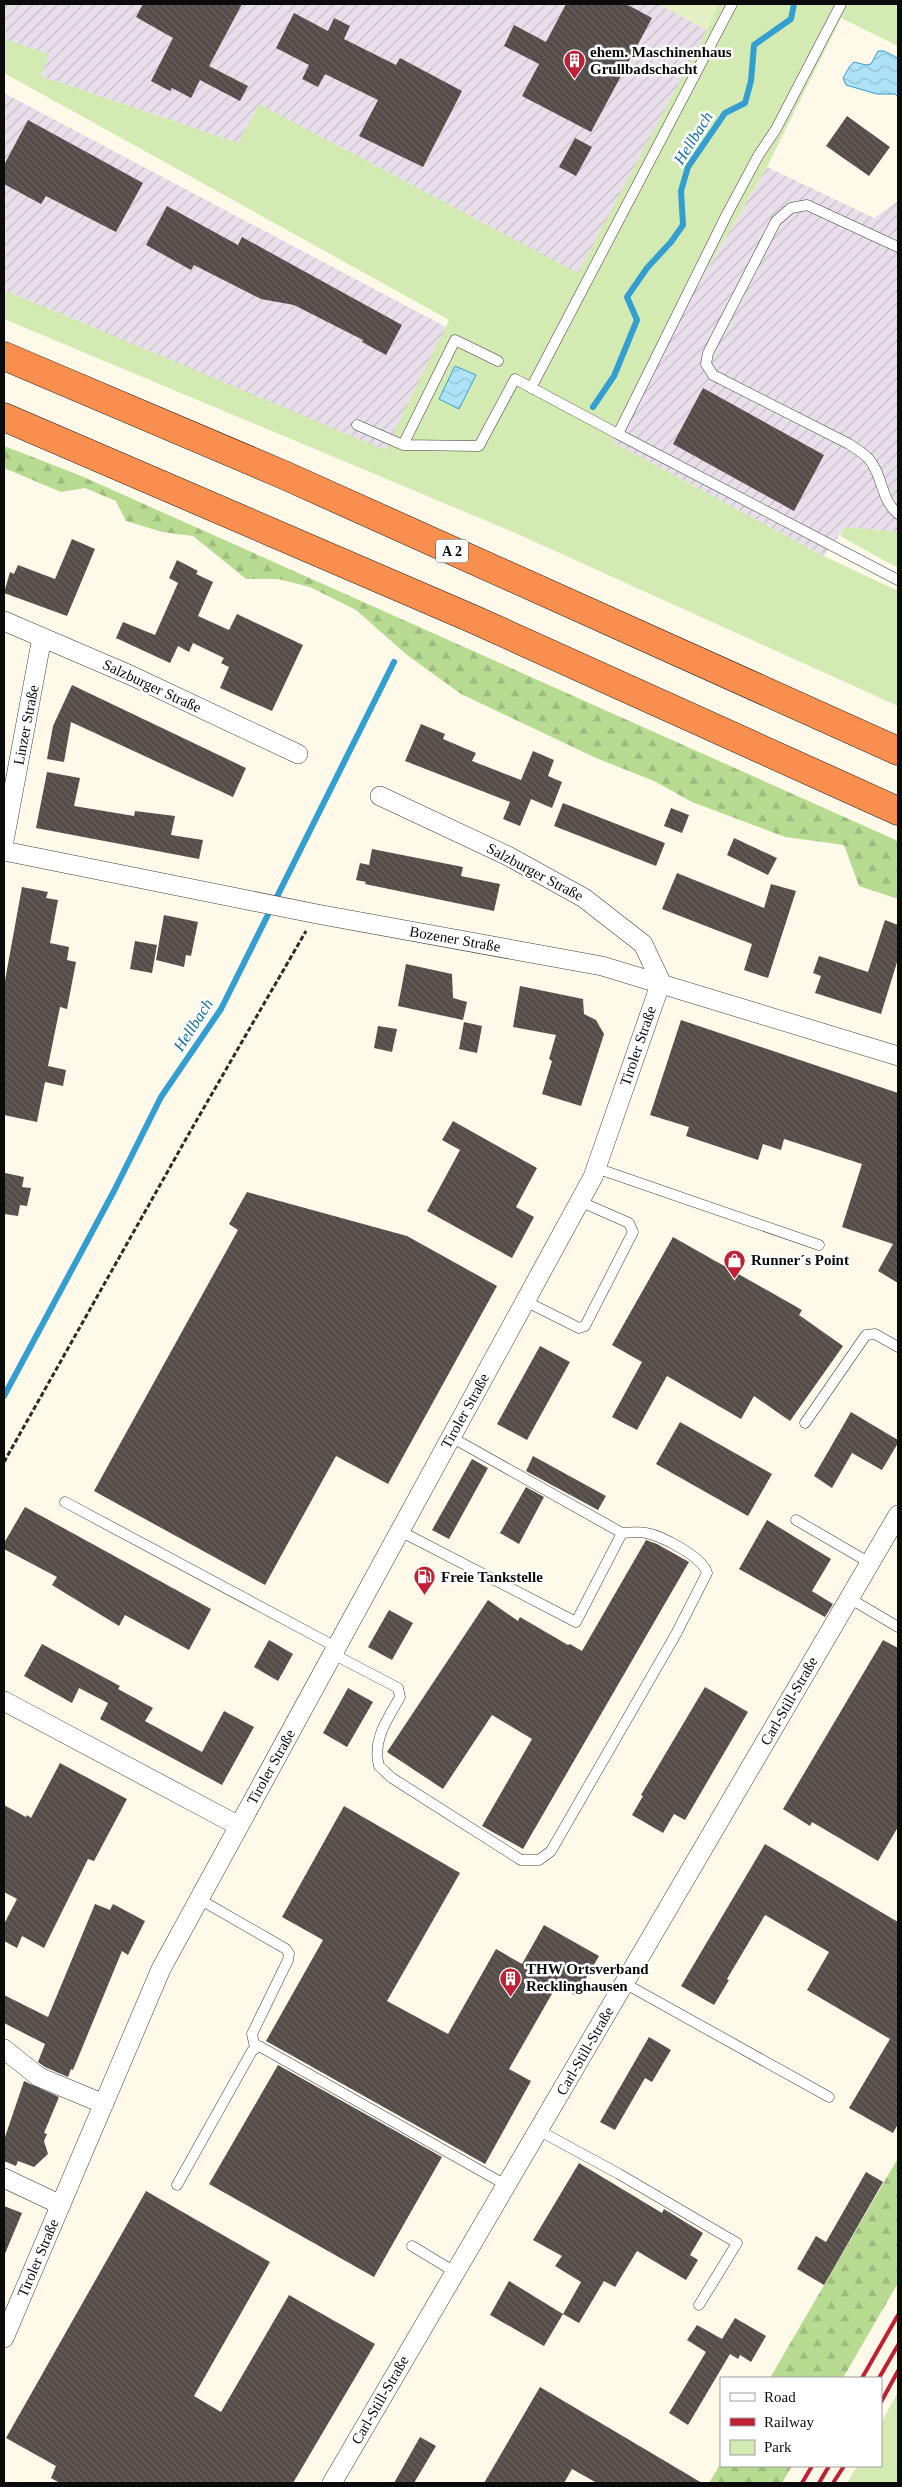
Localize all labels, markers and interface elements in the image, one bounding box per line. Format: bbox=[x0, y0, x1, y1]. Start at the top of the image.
place label: ehem. Maschinenhaus Grullbadschacht bbox=[590, 44, 732, 77]
building icon: ehem. Maschinenhaus Grullbadschacht bbox=[562, 49, 586, 80]
water label: Hellbach bbox=[670, 109, 716, 168]
road number: A 2 bbox=[436, 540, 468, 562]
street label: Salzburger Straße bbox=[100, 656, 204, 716]
street label: Linzer Straße bbox=[10, 683, 42, 766]
street label: Salzburger Straße bbox=[484, 840, 586, 904]
street label: Bozener Straße bbox=[408, 923, 502, 955]
water label: Hellbach bbox=[169, 996, 216, 1055]
street label: Tiroler Straße bbox=[617, 1004, 659, 1088]
shop icon: Runner´s Point bbox=[723, 1248, 747, 1279]
place label: Runner´s Point bbox=[751, 1252, 849, 1268]
street label: Tiroler Straße bbox=[438, 1370, 492, 1451]
fuel station icon: Freie Tankstelle bbox=[413, 1565, 437, 1596]
place label: Freie Tankstelle bbox=[441, 1569, 543, 1585]
street label: Carl-Still-Straße bbox=[757, 1654, 821, 1748]
street label: Tiroler Straße bbox=[244, 1726, 298, 1807]
place label: THW Ortsverband Recklinghausen bbox=[526, 1961, 649, 1994]
building icon: THW Ortsverband Recklinghausen bbox=[498, 1966, 522, 1997]
street label: Carl-Still-Straße bbox=[553, 2004, 617, 2098]
street label: Tiroler Straße bbox=[14, 2216, 62, 2299]
street label: Carl-Still-Straße bbox=[348, 2353, 412, 2447]
legend bbox=[720, 2377, 882, 2467]
text: Road bbox=[764, 2389, 796, 2405]
text: Railway bbox=[764, 2414, 814, 2430]
text: Park bbox=[764, 2439, 792, 2455]

